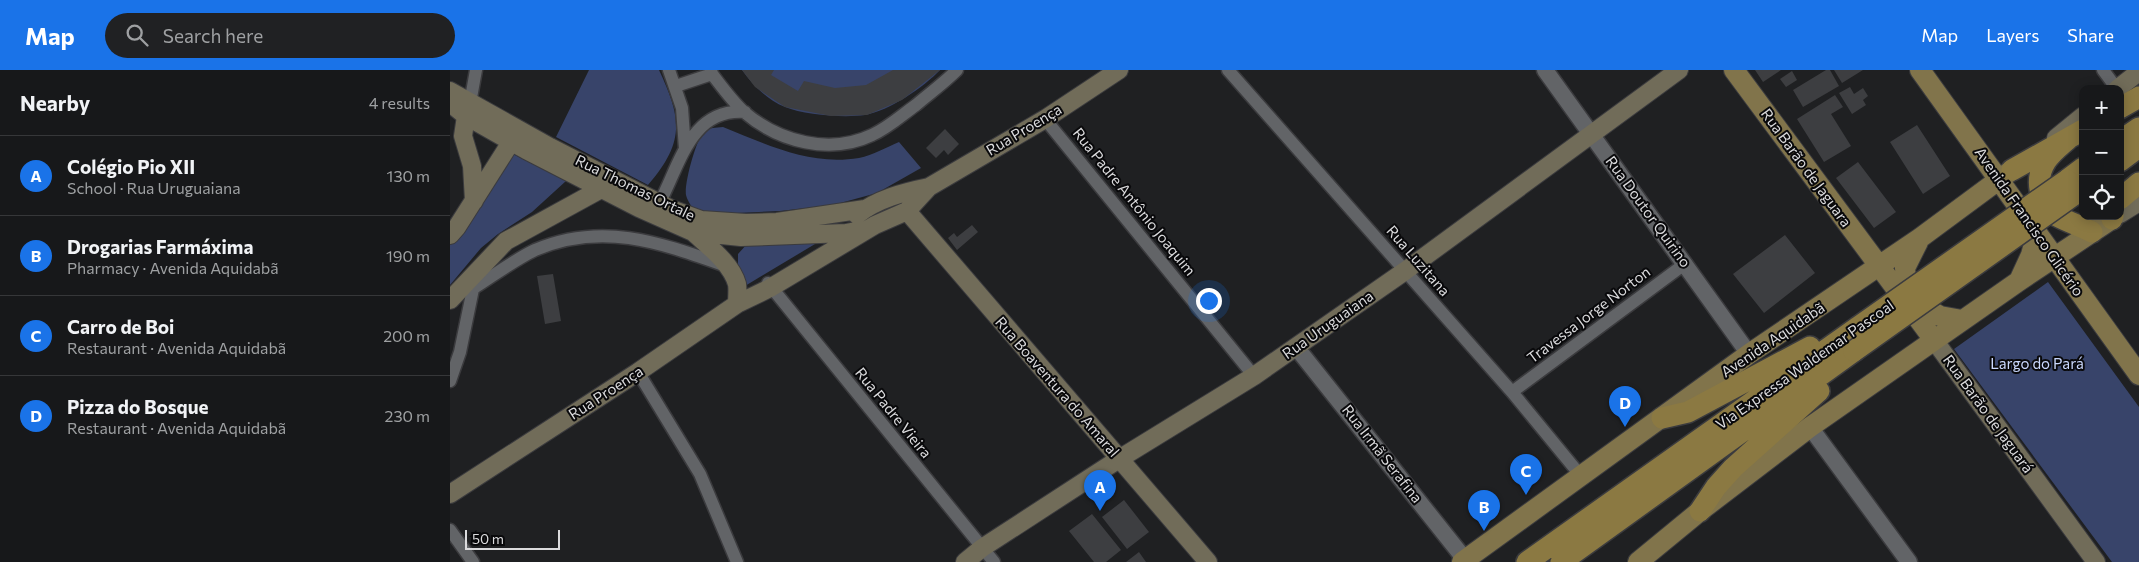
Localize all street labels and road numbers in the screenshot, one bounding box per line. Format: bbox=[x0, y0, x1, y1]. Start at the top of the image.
street label: Rua Proença bbox=[982, 100, 1065, 159]
street label: Rua Barão de Jaguara bbox=[1758, 105, 1856, 230]
street label: Rua Padre Antônio Joaquim bbox=[1070, 124, 1200, 279]
street label: Avenida Francisco Glicério bbox=[1971, 143, 2088, 299]
street label: Rua Thomas Ortale bbox=[573, 150, 698, 224]
street label: Rua Doutor Quirino bbox=[1602, 152, 1695, 271]
street label: Rua Luzitana bbox=[1383, 221, 1454, 299]
street label: Travessa Jorge Norton bbox=[1523, 262, 1654, 366]
street label: Rua Uruguaiana bbox=[1278, 286, 1376, 362]
street label: Via Expressa Waldemar Pascoal bbox=[1712, 296, 1897, 433]
street label: Avenida Aquidabã bbox=[1717, 298, 1828, 380]
street label: Rua Boaventura do Amaral bbox=[992, 313, 1123, 460]
street label: Rua Barão de Jaguará bbox=[1940, 351, 2038, 476]
street label: Rua Proença bbox=[565, 361, 646, 423]
street label: Rua Padre Vieira bbox=[852, 364, 936, 461]
street label: Rua Irmã Serafina bbox=[1339, 401, 1427, 506]

